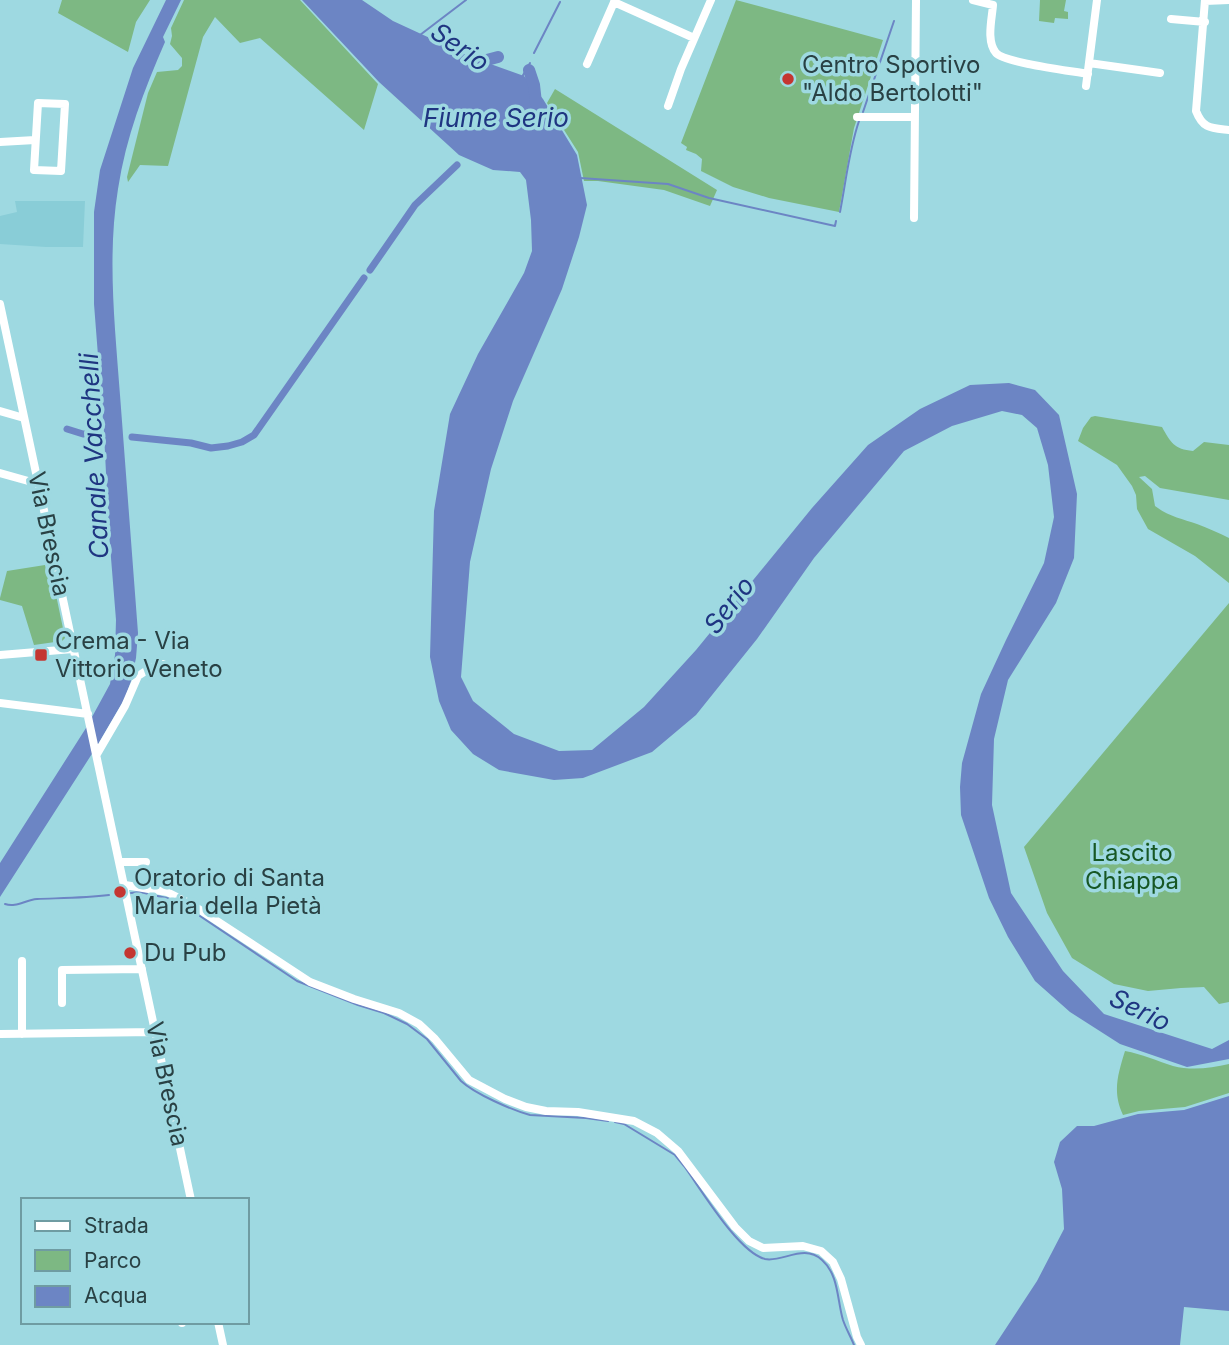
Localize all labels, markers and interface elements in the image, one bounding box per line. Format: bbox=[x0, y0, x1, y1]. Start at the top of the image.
water label: Serio bbox=[425, 16, 495, 78]
place label: Centro Sportivo "Aldo Bertolotti" bbox=[802, 50, 983, 107]
marker: Centro Sportivo "Aldo Bertolotti" bbox=[780, 71, 796, 87]
water label: Fiume Serio bbox=[423, 102, 569, 133]
water label: Canale Vacchelli bbox=[73, 351, 114, 560]
street label: Via Brescia bbox=[22, 469, 77, 599]
water label: Serio bbox=[697, 570, 760, 639]
place label: Crema - Via Vittorio Veneto bbox=[55, 626, 223, 683]
marker: Crema - Via Vittorio Veneto bbox=[33, 647, 49, 663]
park label: Lascito Chiappa bbox=[1085, 838, 1179, 895]
place label: Oratorio di Santa Maria della Pietà bbox=[134, 863, 325, 920]
marker: Oratorio di Santa Maria della Pietà bbox=[112, 884, 128, 900]
place label: Du Pub bbox=[144, 938, 226, 967]
marker: Du Pub bbox=[122, 945, 138, 961]
water label: Serio bbox=[1105, 982, 1176, 1037]
street label: Via Brescia bbox=[140, 1019, 195, 1149]
legend bbox=[21, 1198, 248, 1324]
text: Strada bbox=[84, 1213, 149, 1238]
text: Parco bbox=[84, 1248, 141, 1273]
text: Acqua bbox=[84, 1283, 148, 1308]

